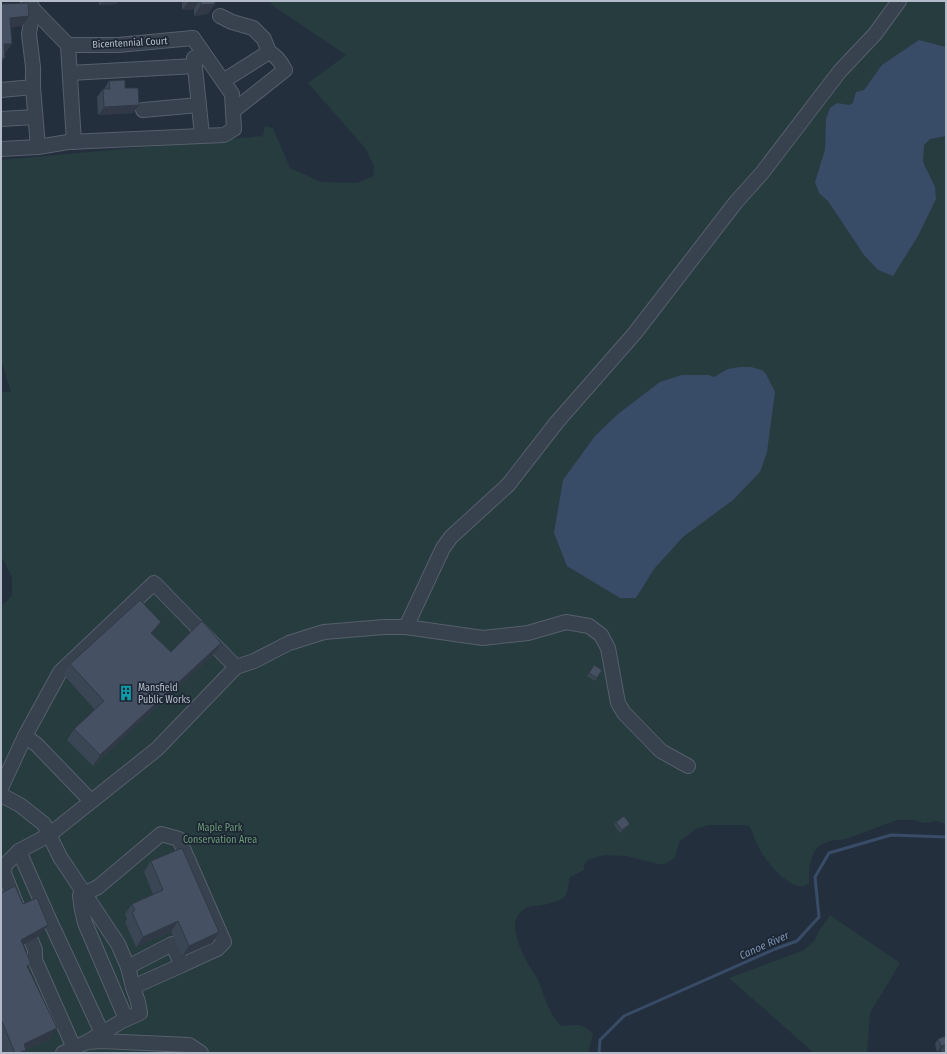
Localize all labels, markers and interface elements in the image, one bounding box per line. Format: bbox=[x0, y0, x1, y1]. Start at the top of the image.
street label: Bicentennial Court bbox=[92, 35, 169, 51]
place label: Mansfield Public Works bbox=[138, 682, 190, 706]
building icon: Mansfield Public Works bbox=[117, 684, 135, 702]
park label: Maple Park Conservation Area bbox=[183, 822, 257, 846]
water label: Canoe River bbox=[737, 928, 792, 962]

